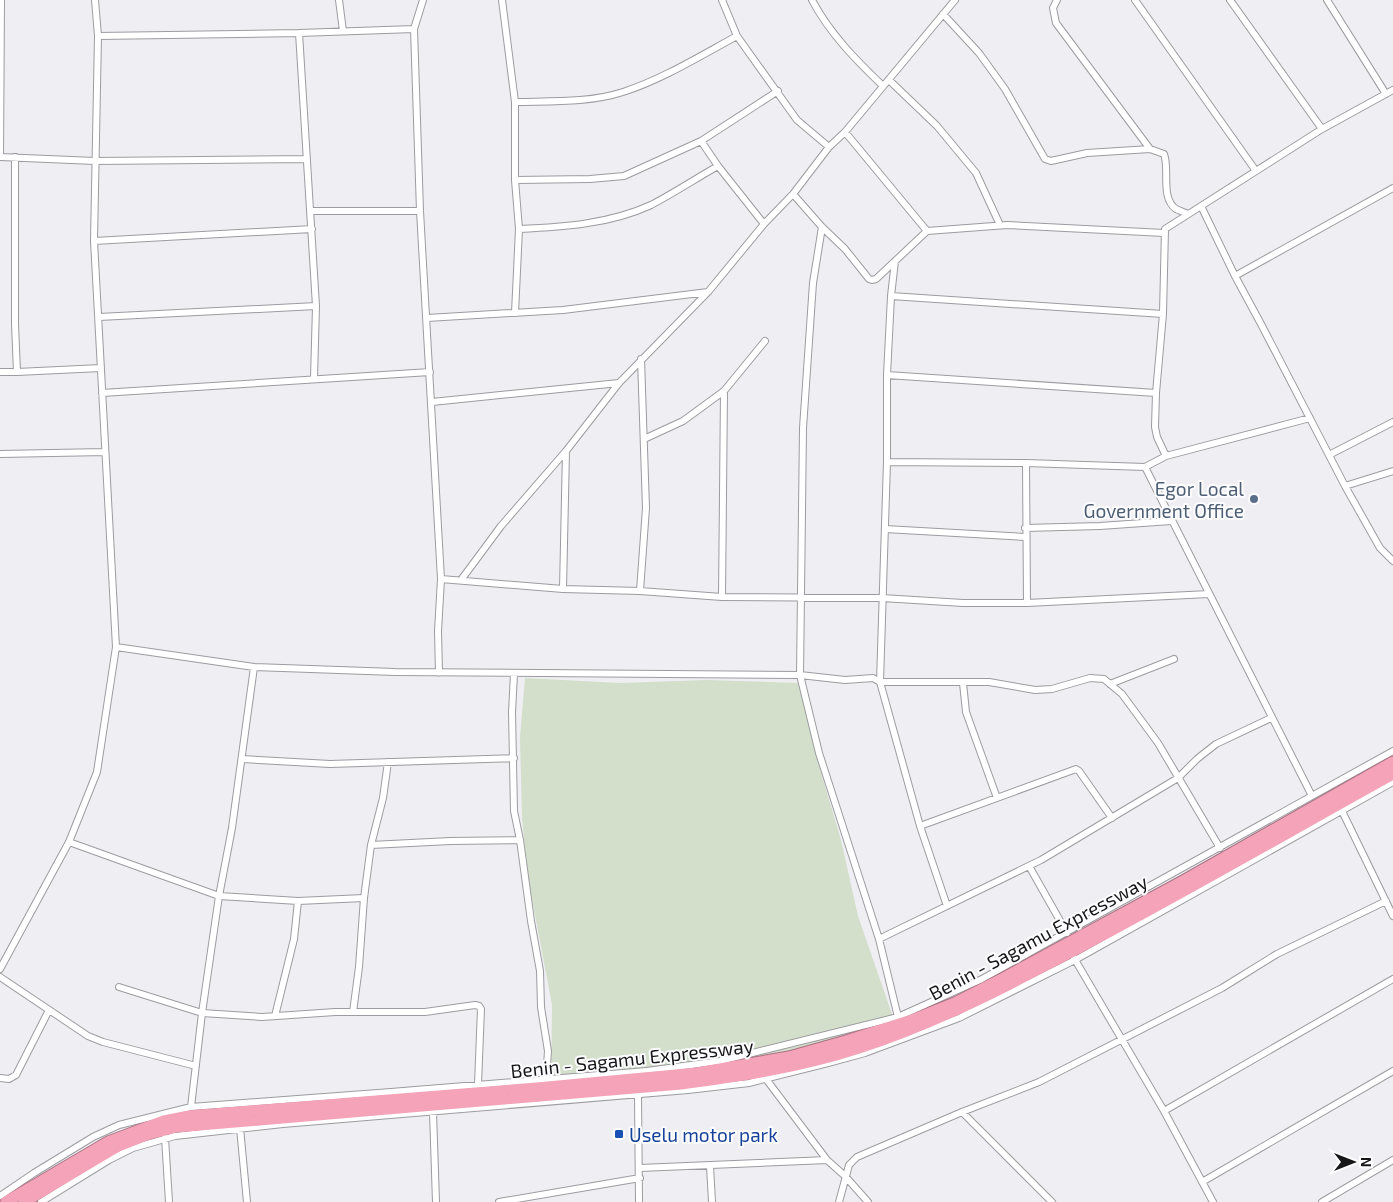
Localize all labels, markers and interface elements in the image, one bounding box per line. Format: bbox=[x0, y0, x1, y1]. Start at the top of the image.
place label: Egor Local Government Office bbox=[1084, 477, 1244, 522]
marker: Egor Local Government Office bbox=[1248, 493, 1260, 505]
street label: Benin - Sagamu Expressway bbox=[925, 870, 1151, 1004]
street label: Benin - Sagamu Expressway bbox=[509, 1034, 755, 1082]
place label: Uselu motor park bbox=[629, 1123, 778, 1146]
marker: Uselu motor park bbox=[613, 1128, 625, 1140]
north arrow bbox=[1328, 1137, 1378, 1187]
text: N bbox=[1358, 1157, 1375, 1167]

